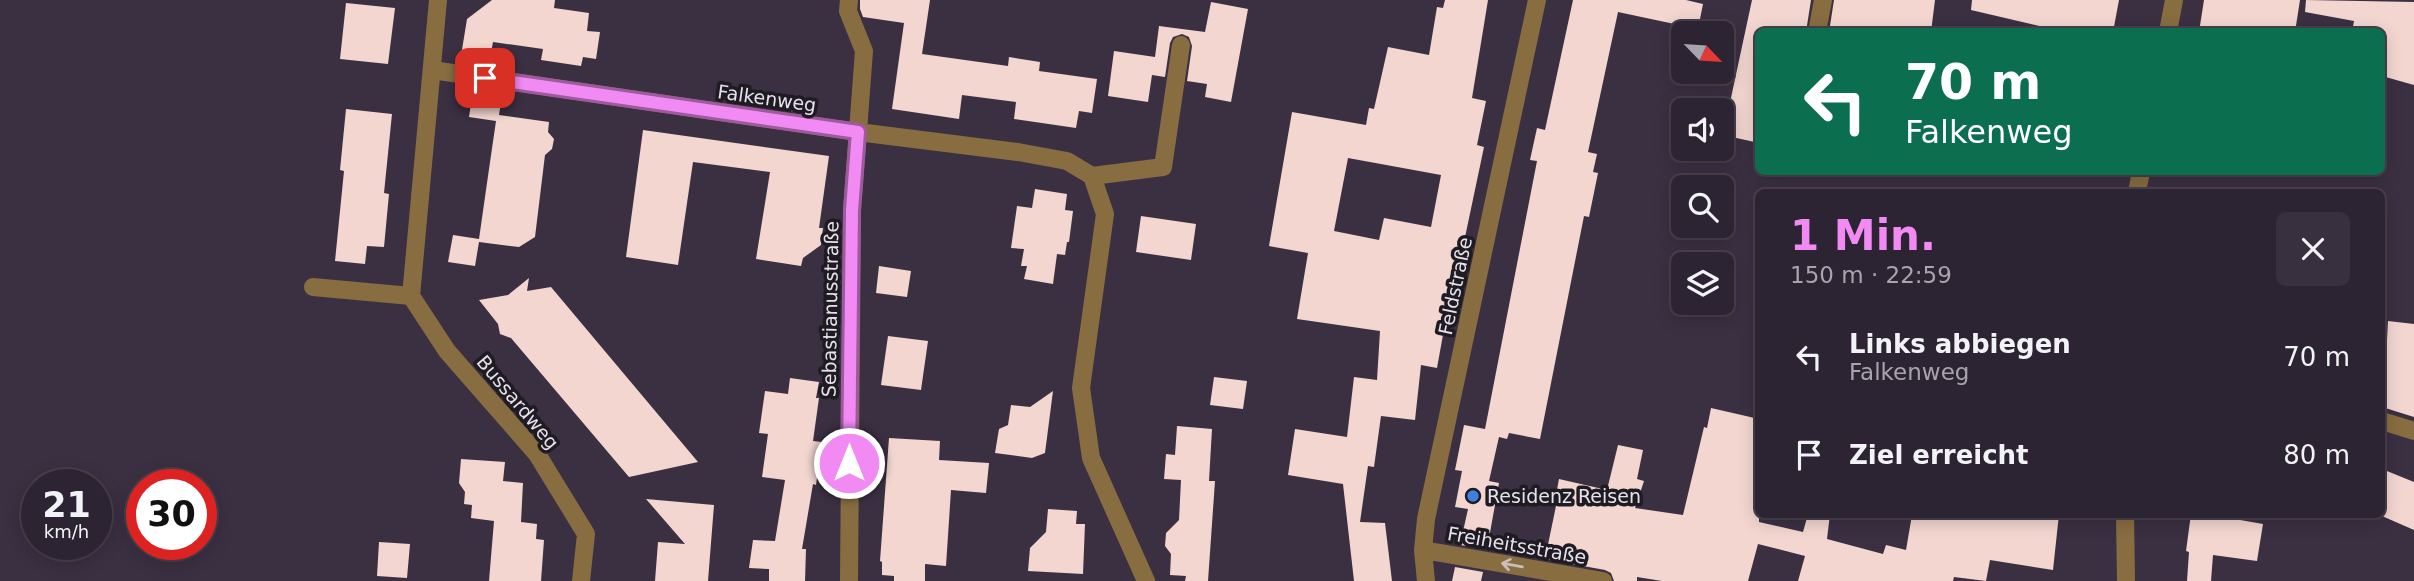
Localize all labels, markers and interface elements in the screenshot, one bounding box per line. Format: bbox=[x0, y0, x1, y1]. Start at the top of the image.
north arrow bbox=[1671, 21, 1734, 84]
map controls bbox=[1671, 21, 1734, 315]
pin bbox=[455, 48, 515, 108]
text: 70 m bbox=[1905, 54, 2041, 111]
icon: left bbox=[1790, 56, 1881, 147]
icon: arrive bbox=[466, 59, 504, 97]
street label: Falkenweg bbox=[716, 80, 818, 116]
button: sound bbox=[1671, 98, 1734, 161]
text: Falkenweg bbox=[1905, 113, 2073, 151]
button: search bbox=[1671, 175, 1734, 238]
text: 1 Min. bbox=[1790, 211, 1936, 260]
button: close bbox=[2276, 212, 2350, 286]
street label: Sebastianusstraße bbox=[817, 221, 843, 397]
street label: Feldstraße bbox=[1434, 235, 1476, 337]
button: layers bbox=[1671, 252, 1734, 315]
text: 150 m · 22:59 bbox=[1790, 262, 1952, 288]
text: Links abbiegen bbox=[1849, 329, 2071, 359]
icon: left bbox=[1790, 338, 1828, 376]
text: 70 m bbox=[2283, 342, 2350, 372]
street label: Bussardweg bbox=[472, 351, 564, 453]
text: Falkenweg bbox=[1849, 359, 1969, 385]
position arrow bbox=[812, 426, 886, 500]
icon: arrive bbox=[1790, 436, 1828, 474]
text: Ziel erreicht bbox=[1849, 440, 2029, 470]
text: 80 m bbox=[2283, 440, 2350, 470]
speed limit sign: 30 bbox=[126, 469, 217, 560]
text: 21 bbox=[42, 485, 91, 525]
place label: Residenz Reisen bbox=[1487, 485, 1641, 507]
marker: Residenz Reisen bbox=[1465, 488, 1481, 504]
text: km/h bbox=[44, 521, 89, 542]
street label: Freiheitsstraße bbox=[1446, 522, 1588, 568]
one-way arrow bbox=[1501, 558, 1524, 571]

